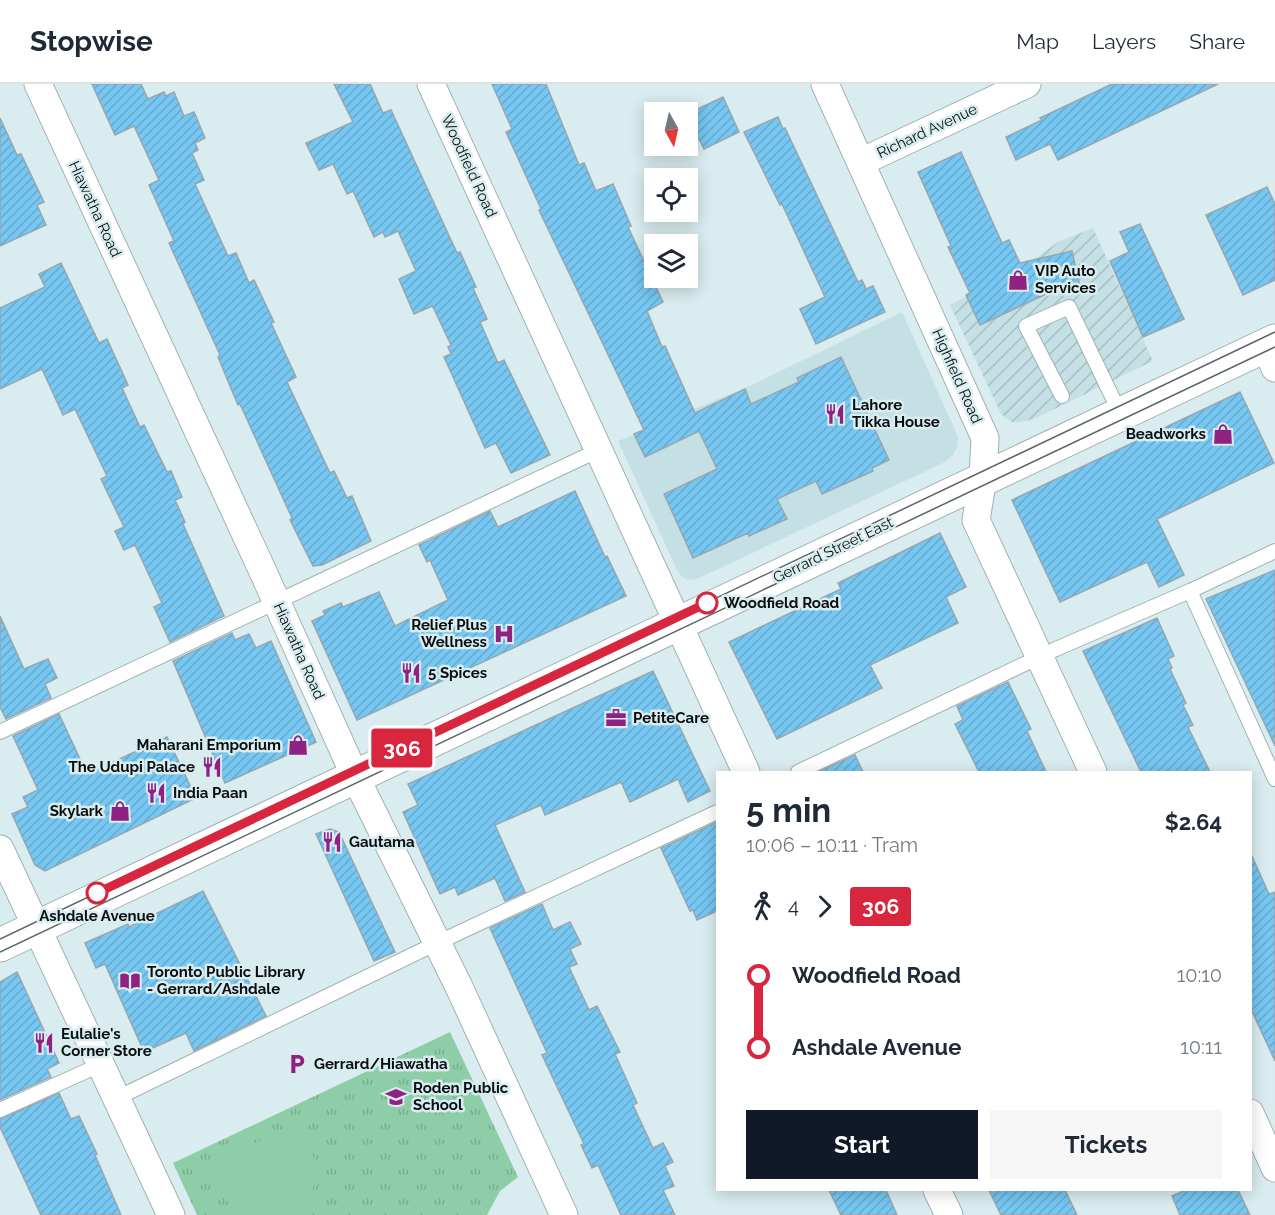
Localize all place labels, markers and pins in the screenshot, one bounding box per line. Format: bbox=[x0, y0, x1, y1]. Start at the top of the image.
place label: VIP Auto Services bbox=[1035, 262, 1096, 297]
shop icon: VIP Auto Services bbox=[1006, 268, 1030, 292]
place label: Lahore Tikka House bbox=[852, 396, 940, 431]
restaurant icon: Lahore Tikka House bbox=[823, 402, 847, 426]
shop icon: Beadworks bbox=[1211, 422, 1235, 446]
place label: Beadworks bbox=[1126, 425, 1206, 443]
marker: Woodfield Road bbox=[696, 592, 718, 614]
place label: Woodfield Road bbox=[724, 594, 840, 612]
place label: Relief Plus Wellness bbox=[411, 616, 487, 651]
hospital icon: Relief Plus Wellness bbox=[492, 622, 516, 646]
restaurant icon: 5 Spices bbox=[399, 661, 423, 685]
place label: 5 Spices bbox=[428, 664, 487, 682]
office icon: PetiteCare bbox=[604, 706, 628, 730]
place label: PetiteCare bbox=[633, 709, 709, 727]
shop icon: Maharani Emporium bbox=[286, 733, 310, 757]
place label: Maharani Emporium bbox=[137, 736, 281, 754]
restaurant icon: The Udupi Palace bbox=[200, 755, 224, 779]
place label: The Udupi Palace bbox=[69, 758, 195, 776]
restaurant icon: India Paan bbox=[144, 781, 168, 805]
place label: India Paan bbox=[173, 784, 248, 802]
shop icon: Skylark bbox=[108, 799, 132, 823]
place label: Skylark bbox=[50, 802, 104, 820]
restaurant icon: Gautama bbox=[320, 830, 344, 854]
place label: Gautama bbox=[349, 833, 415, 851]
marker: Ashdale Avenue bbox=[86, 882, 108, 904]
place label: Ashdale Avenue bbox=[39, 907, 155, 925]
place label: Toronto Public Library - Gerrard/Ashdale bbox=[147, 963, 306, 998]
library icon: Toronto Public Library - Gerrard/Ashdale bbox=[118, 969, 142, 993]
place label: Eulalie's Corner Store bbox=[61, 1025, 152, 1060]
restaurant icon: Eulalie's Corner Store bbox=[32, 1031, 56, 1055]
parking icon: Gerrard/Hiawatha bbox=[285, 1052, 309, 1076]
place label: Gerrard/Hiawatha bbox=[314, 1055, 448, 1073]
place label: Roden Public School bbox=[413, 1079, 509, 1114]
school or university icon: Roden Public School bbox=[384, 1085, 408, 1109]

